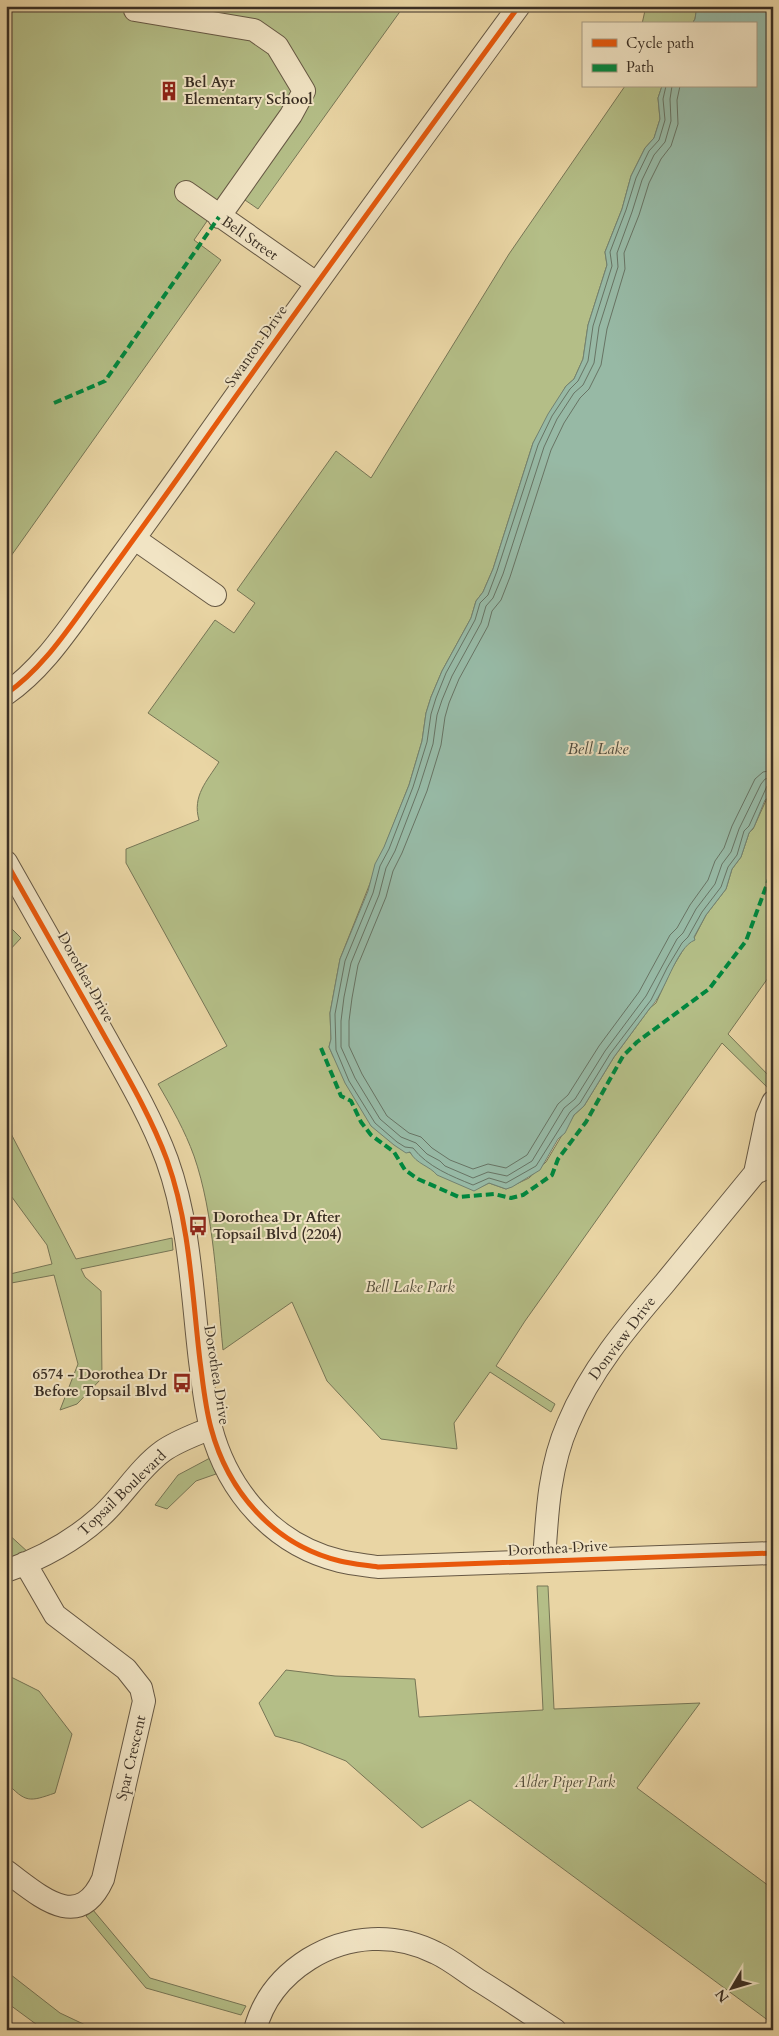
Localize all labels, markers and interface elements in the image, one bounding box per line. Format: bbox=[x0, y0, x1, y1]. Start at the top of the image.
legend bbox=[582, 22, 756, 88]
text: Cycle path bbox=[626, 33, 695, 53]
text: Path bbox=[626, 57, 655, 77]
place label: Bel Ayr Elementary School bbox=[184, 72, 313, 109]
building icon: Bel Ayr Elementary School bbox=[158, 80, 180, 102]
street label: Bell Street bbox=[218, 211, 282, 265]
street label: Swanton Drive bbox=[220, 301, 292, 391]
water label: Bell Lake bbox=[568, 738, 629, 760]
street label: Dorothea Drive bbox=[53, 928, 119, 1026]
place label: Dorothea Dr After Topsail Blvd (2204) bbox=[213, 1207, 342, 1244]
bus stop icon: Dorothea Dr After Topsail Blvd (2204) bbox=[187, 1215, 209, 1237]
park label: Bell Lake Park bbox=[365, 1277, 455, 1297]
street label: Donview Drive bbox=[584, 1292, 660, 1384]
street label: Dorothea Drive bbox=[199, 1324, 235, 1426]
place label: 6574 - Dorothea Dr Before Topsail Blvd bbox=[33, 1364, 168, 1401]
bus stop icon: 6574 - Dorothea Dr Before Topsail Blvd bbox=[171, 1372, 193, 1394]
street label: Topsail Boulevard bbox=[74, 1446, 170, 1540]
street label: Dorothea Drive bbox=[507, 1535, 609, 1561]
street label: Spar Crescent bbox=[111, 1713, 151, 1803]
park label: Alder Piper Park bbox=[514, 1772, 616, 1792]
north arrow bbox=[706, 1964, 756, 2014]
text: N bbox=[711, 1985, 733, 2006]

